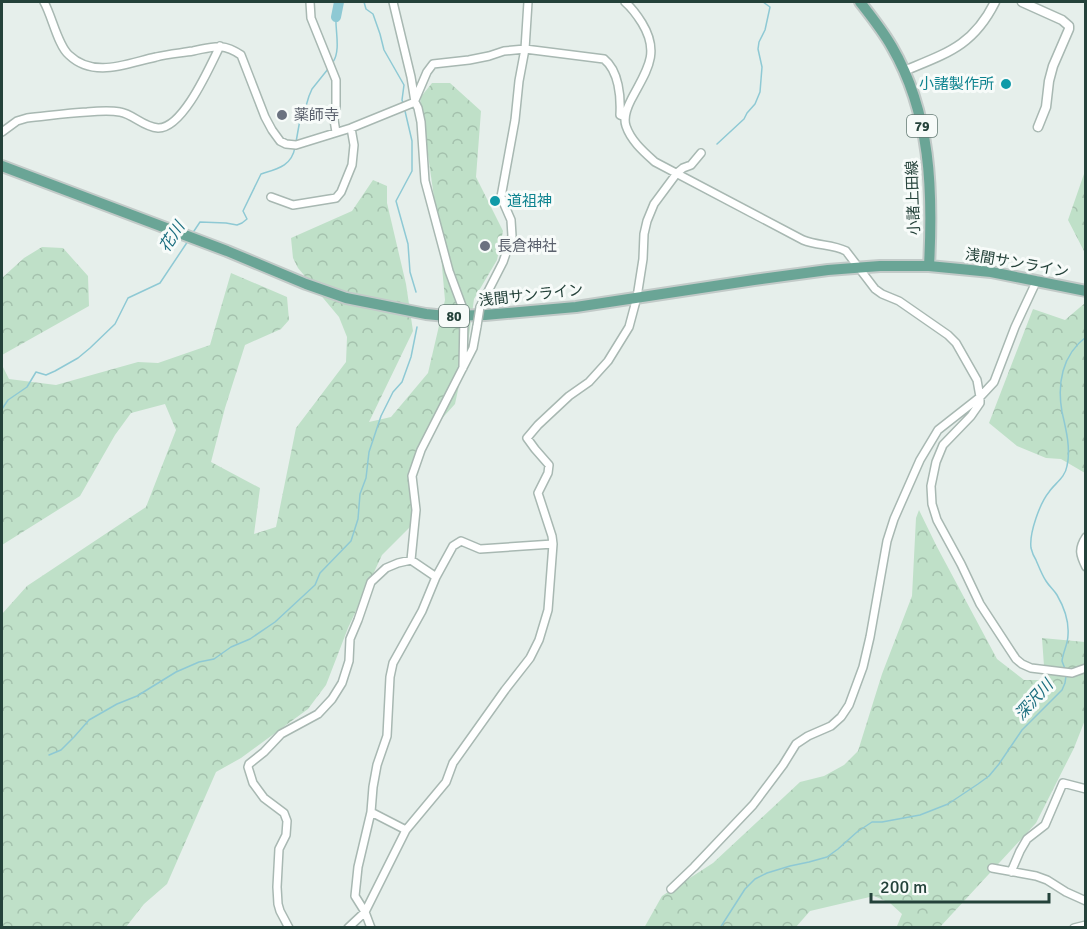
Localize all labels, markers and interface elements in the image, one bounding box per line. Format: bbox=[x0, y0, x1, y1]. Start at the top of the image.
place label: 小諸製作所 bbox=[919, 75, 994, 93]
marker: 小諸製作所 bbox=[999, 77, 1013, 91]
place label: 薬師寺 bbox=[294, 106, 339, 124]
marker: 薬師寺 bbox=[275, 108, 289, 122]
road number: 79 bbox=[907, 115, 937, 137]
street label: 小諸上田線 bbox=[903, 160, 923, 236]
place label: 道祖神 bbox=[507, 192, 552, 210]
marker: 道祖神 bbox=[488, 194, 502, 208]
water label: 花川 bbox=[155, 216, 190, 256]
place label: 長倉神社 bbox=[497, 237, 557, 255]
marker: 長倉神社 bbox=[478, 239, 492, 253]
street label: 浅間サンライン bbox=[964, 245, 1070, 281]
street label: 浅間サンライン bbox=[478, 281, 584, 309]
road number: 80 bbox=[439, 305, 469, 327]
water label: 深沢川 bbox=[1011, 674, 1059, 725]
scale bar bbox=[871, 866, 1050, 904]
text: 200 m bbox=[880, 876, 927, 898]

